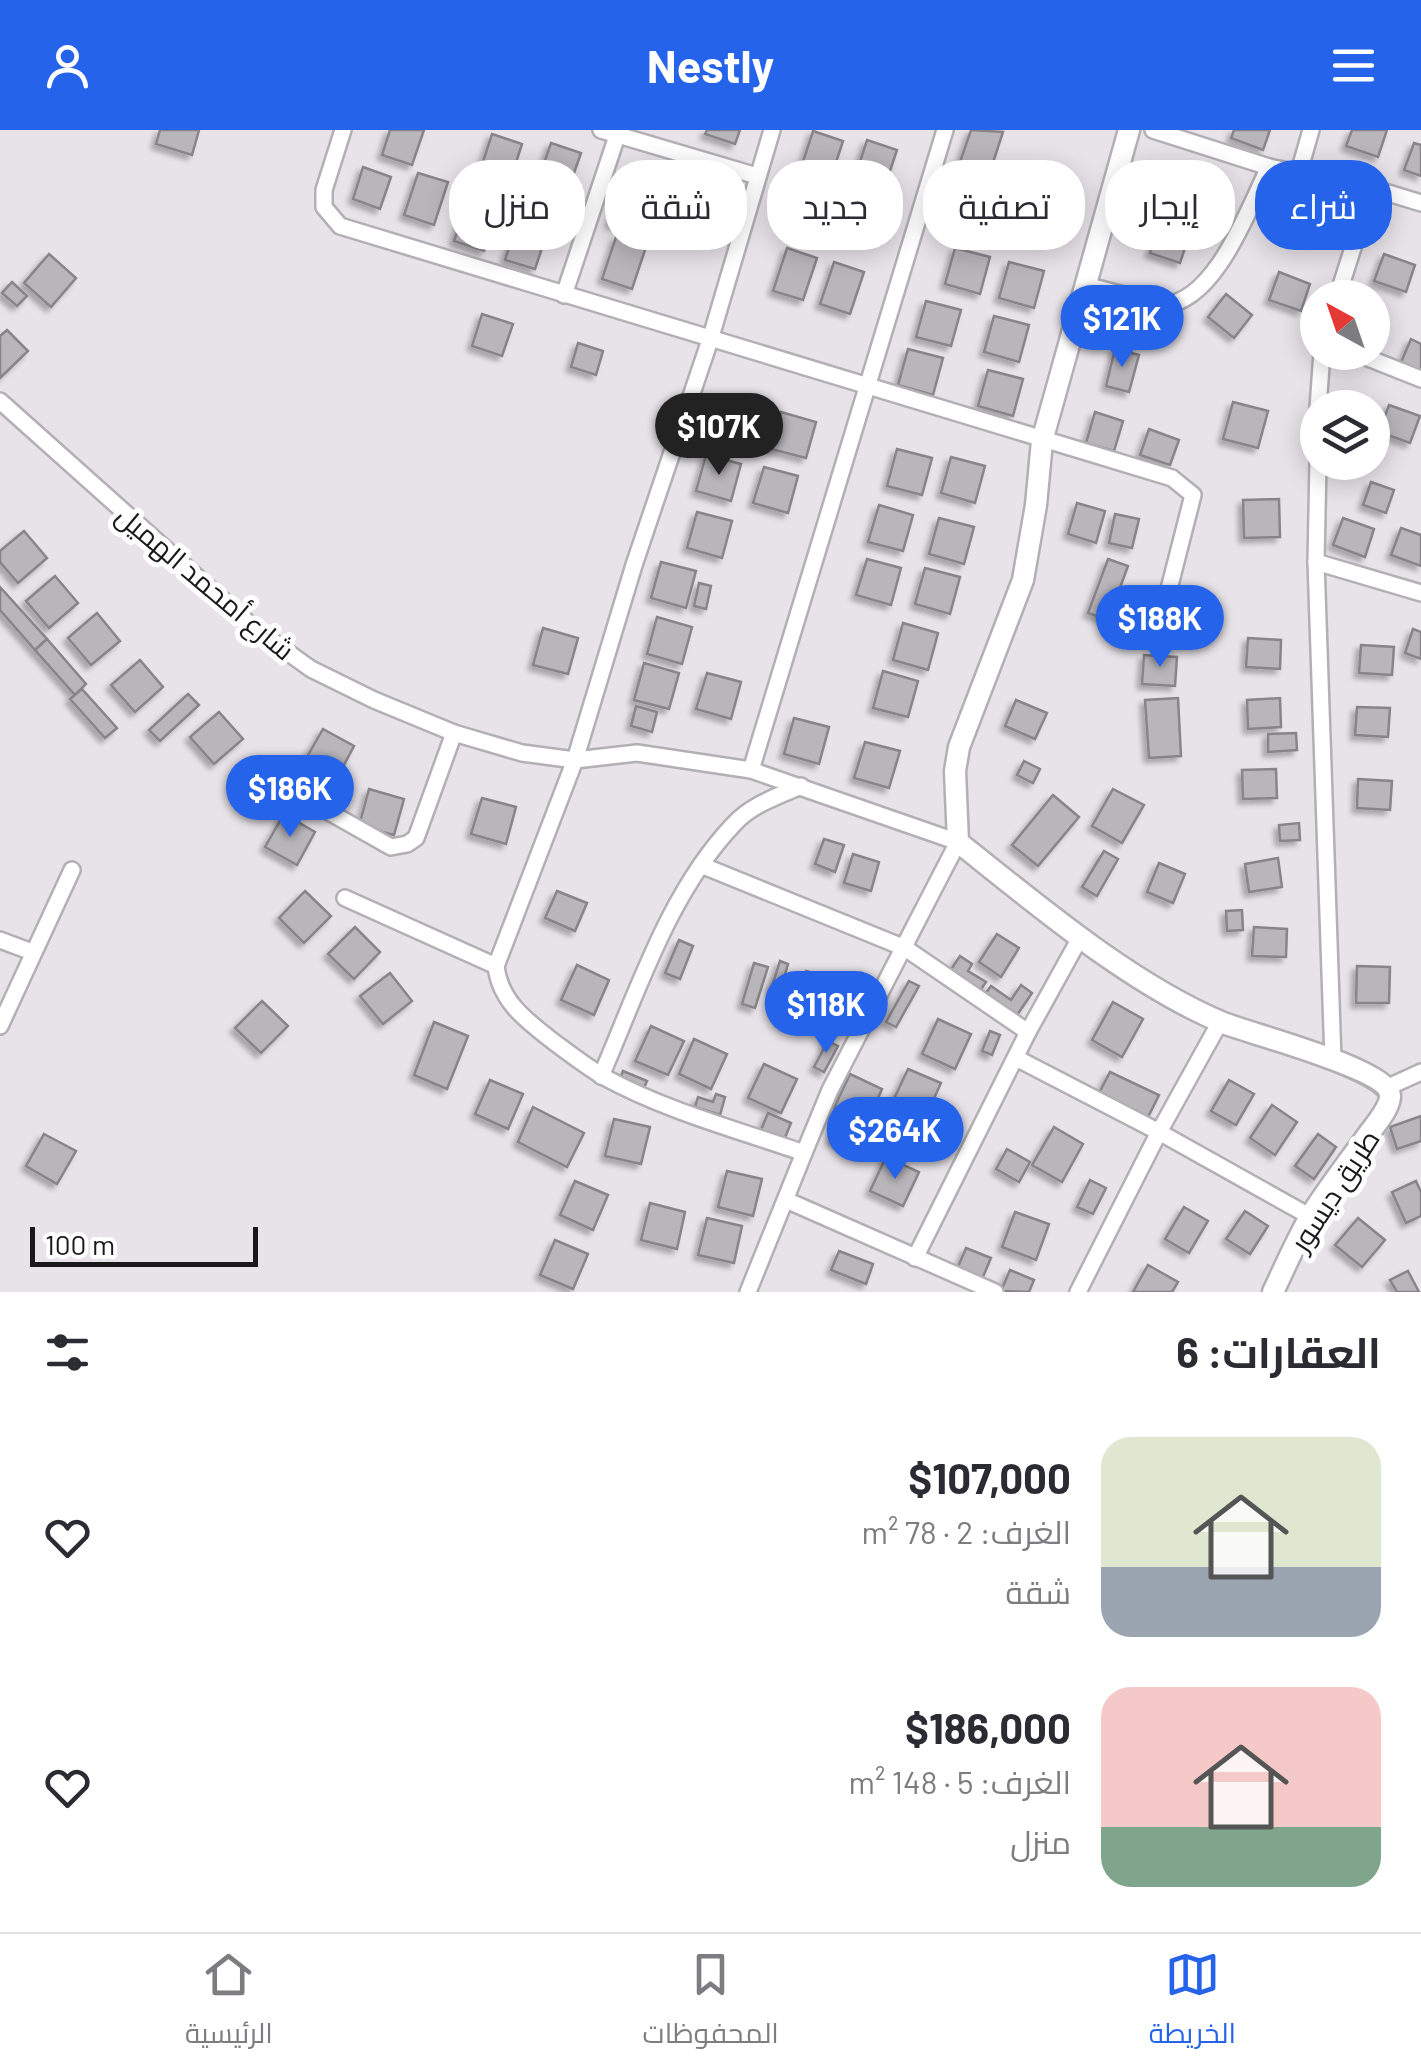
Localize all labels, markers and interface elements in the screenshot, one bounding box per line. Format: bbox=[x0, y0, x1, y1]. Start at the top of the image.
icon: person bbox=[40, 38, 95, 93]
text: Nestly bbox=[647, 38, 774, 92]
icon: menu bbox=[1326, 38, 1381, 93]
chip: منزل bbox=[449, 160, 585, 250]
chip: شقة bbox=[605, 160, 747, 250]
chip: جديد bbox=[767, 160, 903, 250]
chip: تصفية bbox=[923, 160, 1085, 250]
chip: إيجار bbox=[1105, 160, 1235, 250]
chip: شراء bbox=[1255, 160, 1392, 250]
north arrow bbox=[1300, 280, 1390, 370]
map controls bbox=[1300, 280, 1390, 480]
pin: $121K bbox=[1052, 285, 1192, 370]
text: $121K bbox=[1083, 298, 1161, 336]
button: layers bbox=[1300, 390, 1390, 480]
pin: $107K bbox=[649, 393, 789, 478]
text: $107K bbox=[677, 406, 761, 444]
street label: شارع أمحمد الهميل bbox=[108, 498, 302, 669]
pin: $188K bbox=[1090, 585, 1230, 670]
text: $188K bbox=[1118, 598, 1202, 636]
pin: $186K bbox=[220, 755, 360, 840]
text: $186K bbox=[248, 768, 332, 806]
pin: $118K bbox=[756, 971, 896, 1056]
text: $118K bbox=[787, 984, 865, 1022]
pin: $264K bbox=[825, 1097, 965, 1182]
text: $264K bbox=[849, 1110, 941, 1148]
street label: طريق ديسور bbox=[1281, 1123, 1387, 1259]
scale bar bbox=[30, 1222, 258, 1266]
text: 100 m bbox=[45, 1227, 115, 1261]
icon: filters bbox=[40, 1325, 95, 1380]
text: العقارات: 6 bbox=[1176, 1326, 1381, 1376]
text: $107,000 bbox=[908, 1452, 1071, 1502]
icon: home bbox=[1181, 1477, 1301, 1597]
icon: heart bbox=[40, 1510, 95, 1565]
text: الغرف: 2 · 78 m² bbox=[862, 1512, 1071, 1550]
text: شقة bbox=[1006, 1572, 1071, 1610]
text: $186,000 bbox=[905, 1702, 1071, 1752]
icon: home bbox=[1181, 1727, 1301, 1847]
icon: heart bbox=[40, 1760, 95, 1815]
text: الغرف: 5 · 148 m² bbox=[849, 1762, 1071, 1800]
text: منزل bbox=[1010, 1822, 1071, 1860]
tab: الرئيسية bbox=[185, 1947, 273, 2059]
tab: المحفوظات bbox=[643, 1947, 779, 2059]
tab: الخريطة bbox=[1149, 1947, 1236, 2059]

